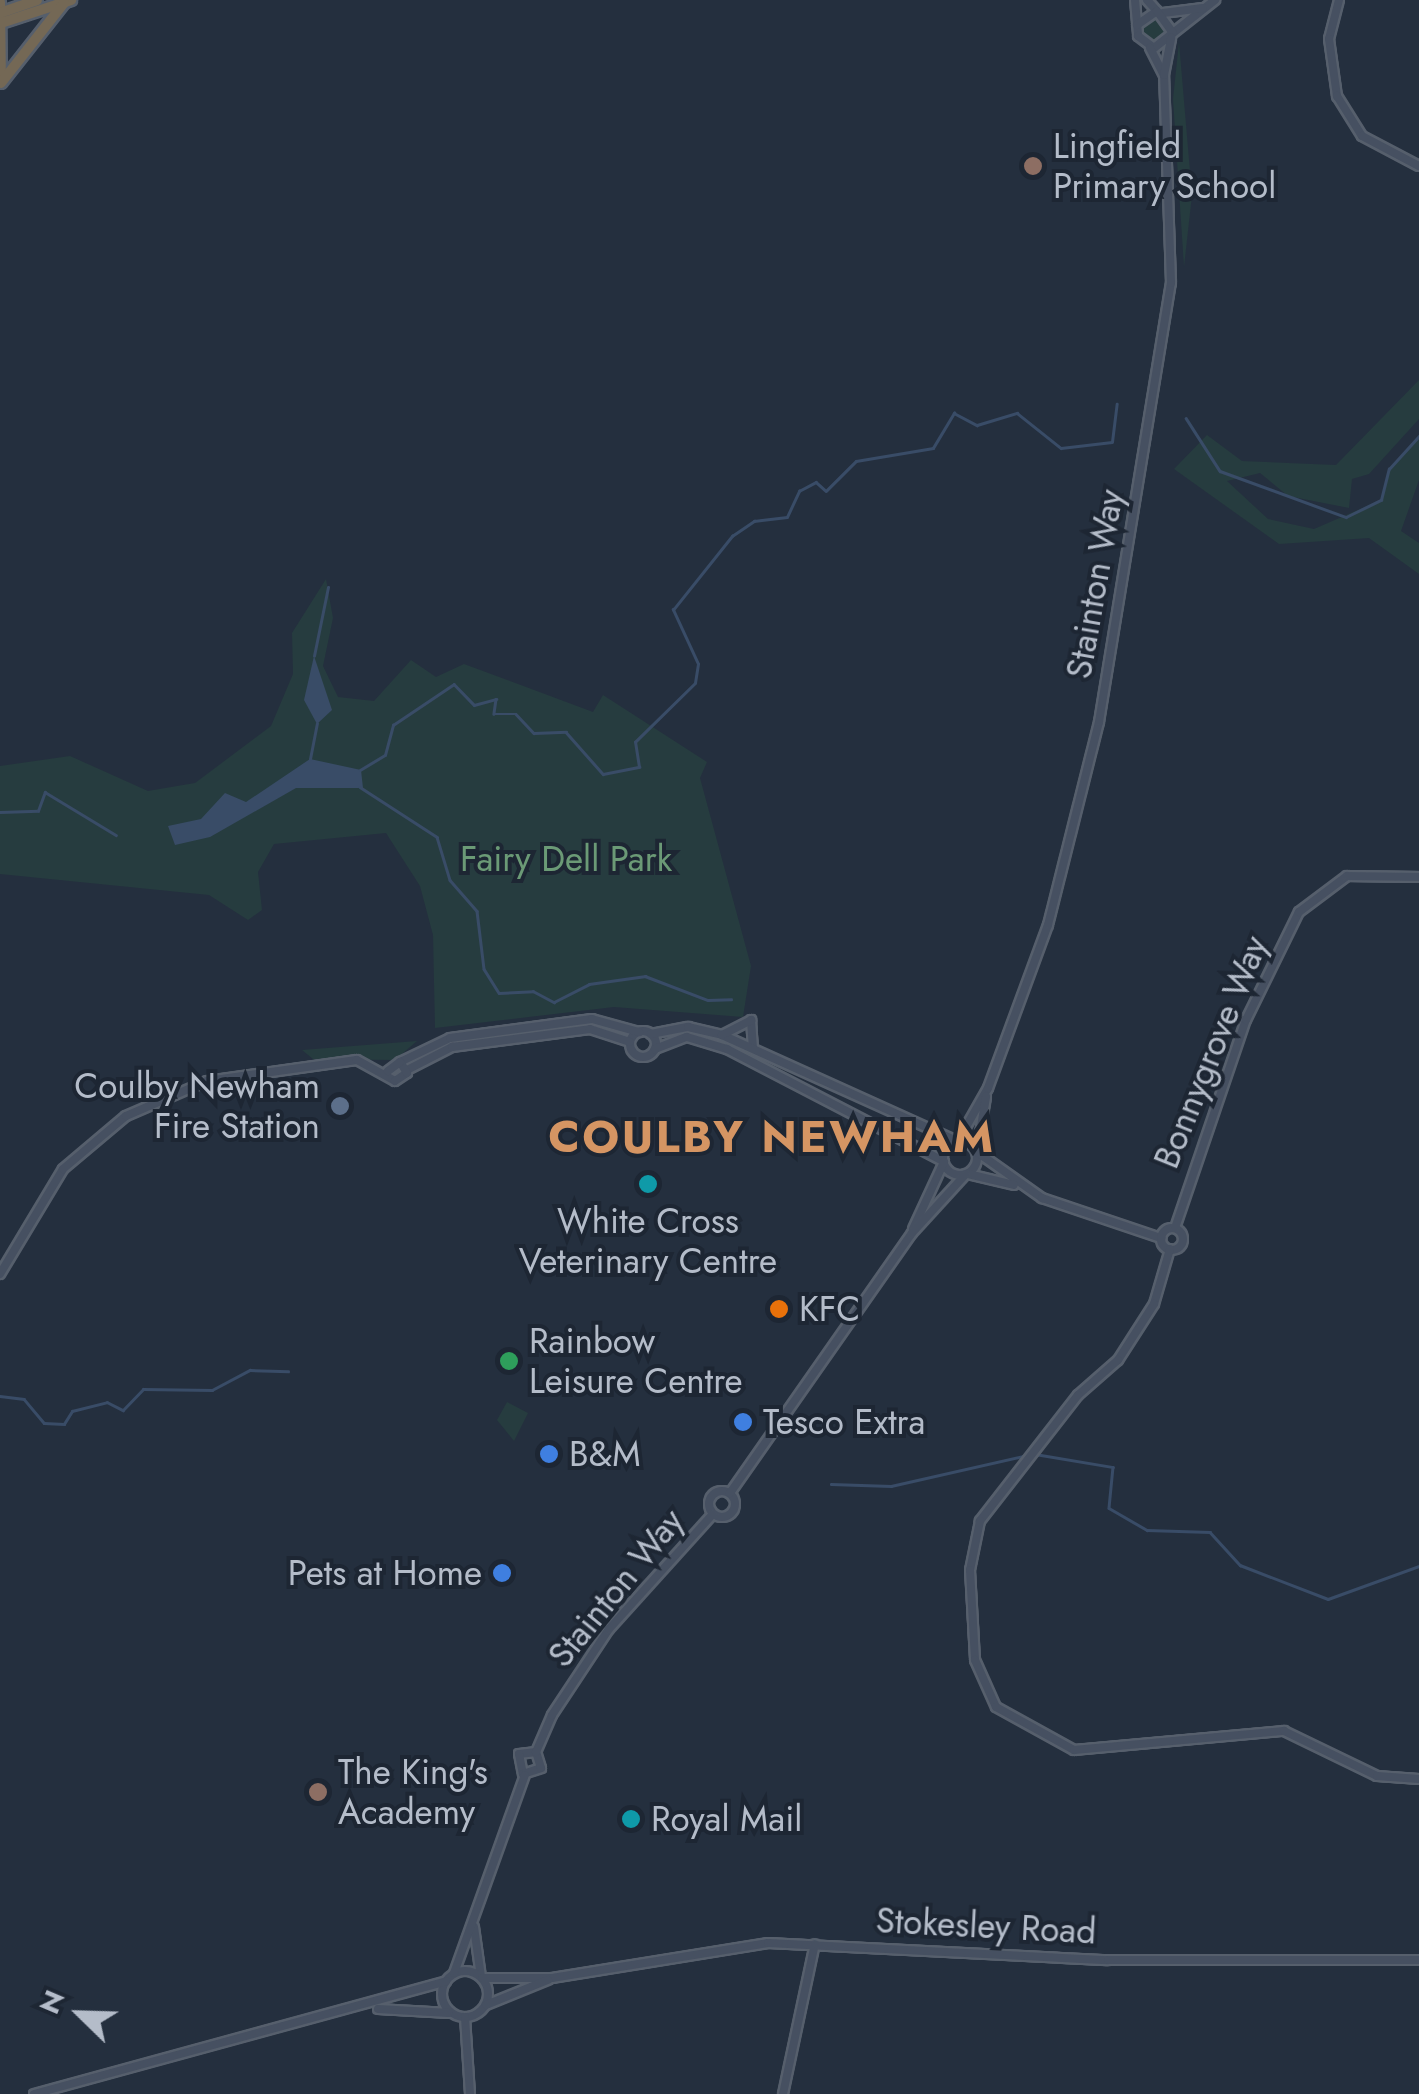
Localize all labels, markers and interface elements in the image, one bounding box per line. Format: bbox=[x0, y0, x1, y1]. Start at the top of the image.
place label: Lingfield Primary School bbox=[1053, 125, 1276, 207]
marker: Lingfield Primary School bbox=[1022, 155, 1044, 177]
street label: Stainton Way bbox=[1058, 486, 1132, 682]
park label: Fairy Dell Park bbox=[460, 838, 672, 880]
street label: Bonnygrove Way bbox=[1145, 930, 1277, 1174]
place label: Coulby Newham Fire Station bbox=[74, 1065, 320, 1147]
marker: Coulby Newham Fire Station bbox=[329, 1095, 351, 1117]
district label: COULBY NEWHAM bbox=[548, 1110, 996, 1164]
marker: White Cross Veterinary Centre bbox=[637, 1173, 659, 1195]
place label: White Cross Veterinary Centre bbox=[519, 1200, 777, 1282]
place label: KFC bbox=[799, 1288, 860, 1330]
marker: KFC bbox=[768, 1298, 790, 1320]
place label: Rainbow Leisure Centre bbox=[529, 1320, 743, 1402]
marker: Rainbow Leisure Centre bbox=[498, 1350, 520, 1372]
place label: Tesco Extra bbox=[763, 1401, 925, 1443]
marker: Tesco Extra bbox=[732, 1411, 754, 1433]
place label: B&M bbox=[569, 1433, 641, 1475]
marker: B&M bbox=[538, 1443, 560, 1465]
street label: Stainton Way bbox=[539, 1500, 693, 1676]
place label: Pets at Home bbox=[288, 1552, 482, 1594]
marker: Pets at Home bbox=[491, 1562, 513, 1584]
place label: The King's Academy bbox=[338, 1751, 488, 1833]
marker: The King's Academy bbox=[307, 1781, 329, 1803]
place label: Royal Mail bbox=[651, 1798, 802, 1840]
marker: Royal Mail bbox=[620, 1808, 642, 1830]
street label: Stokesley Road bbox=[875, 1899, 1097, 1953]
north arrow bbox=[30, 1964, 130, 2064]
text: N bbox=[29, 1984, 75, 2020]

